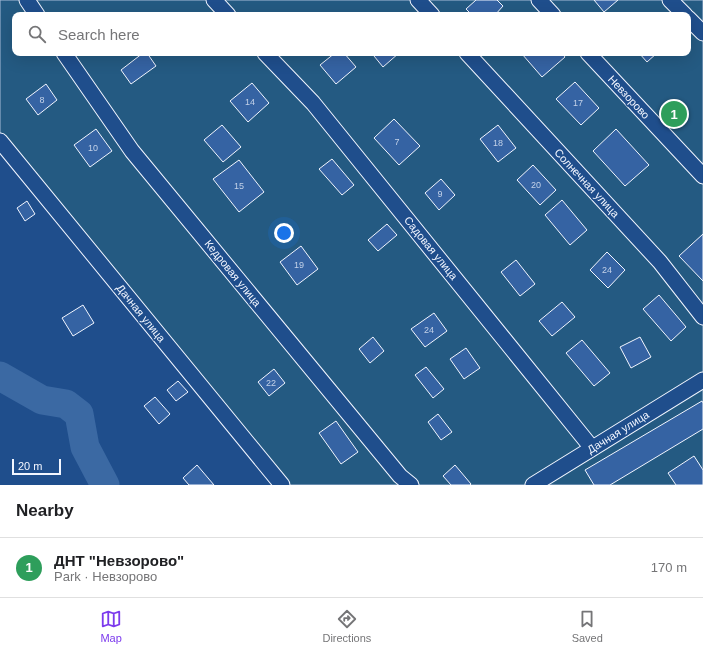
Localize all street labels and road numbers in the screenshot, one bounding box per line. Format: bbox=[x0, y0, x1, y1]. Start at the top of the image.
street label: Невзорово bbox=[606, 73, 652, 121]
street label: Солнечная улица bbox=[552, 146, 622, 220]
street label: Садовая улица bbox=[402, 214, 461, 283]
street label: Кедровая улица bbox=[203, 237, 264, 309]
street label: Дачная улица bbox=[114, 282, 168, 345]
street label: Дачная улица bbox=[585, 408, 652, 456]

